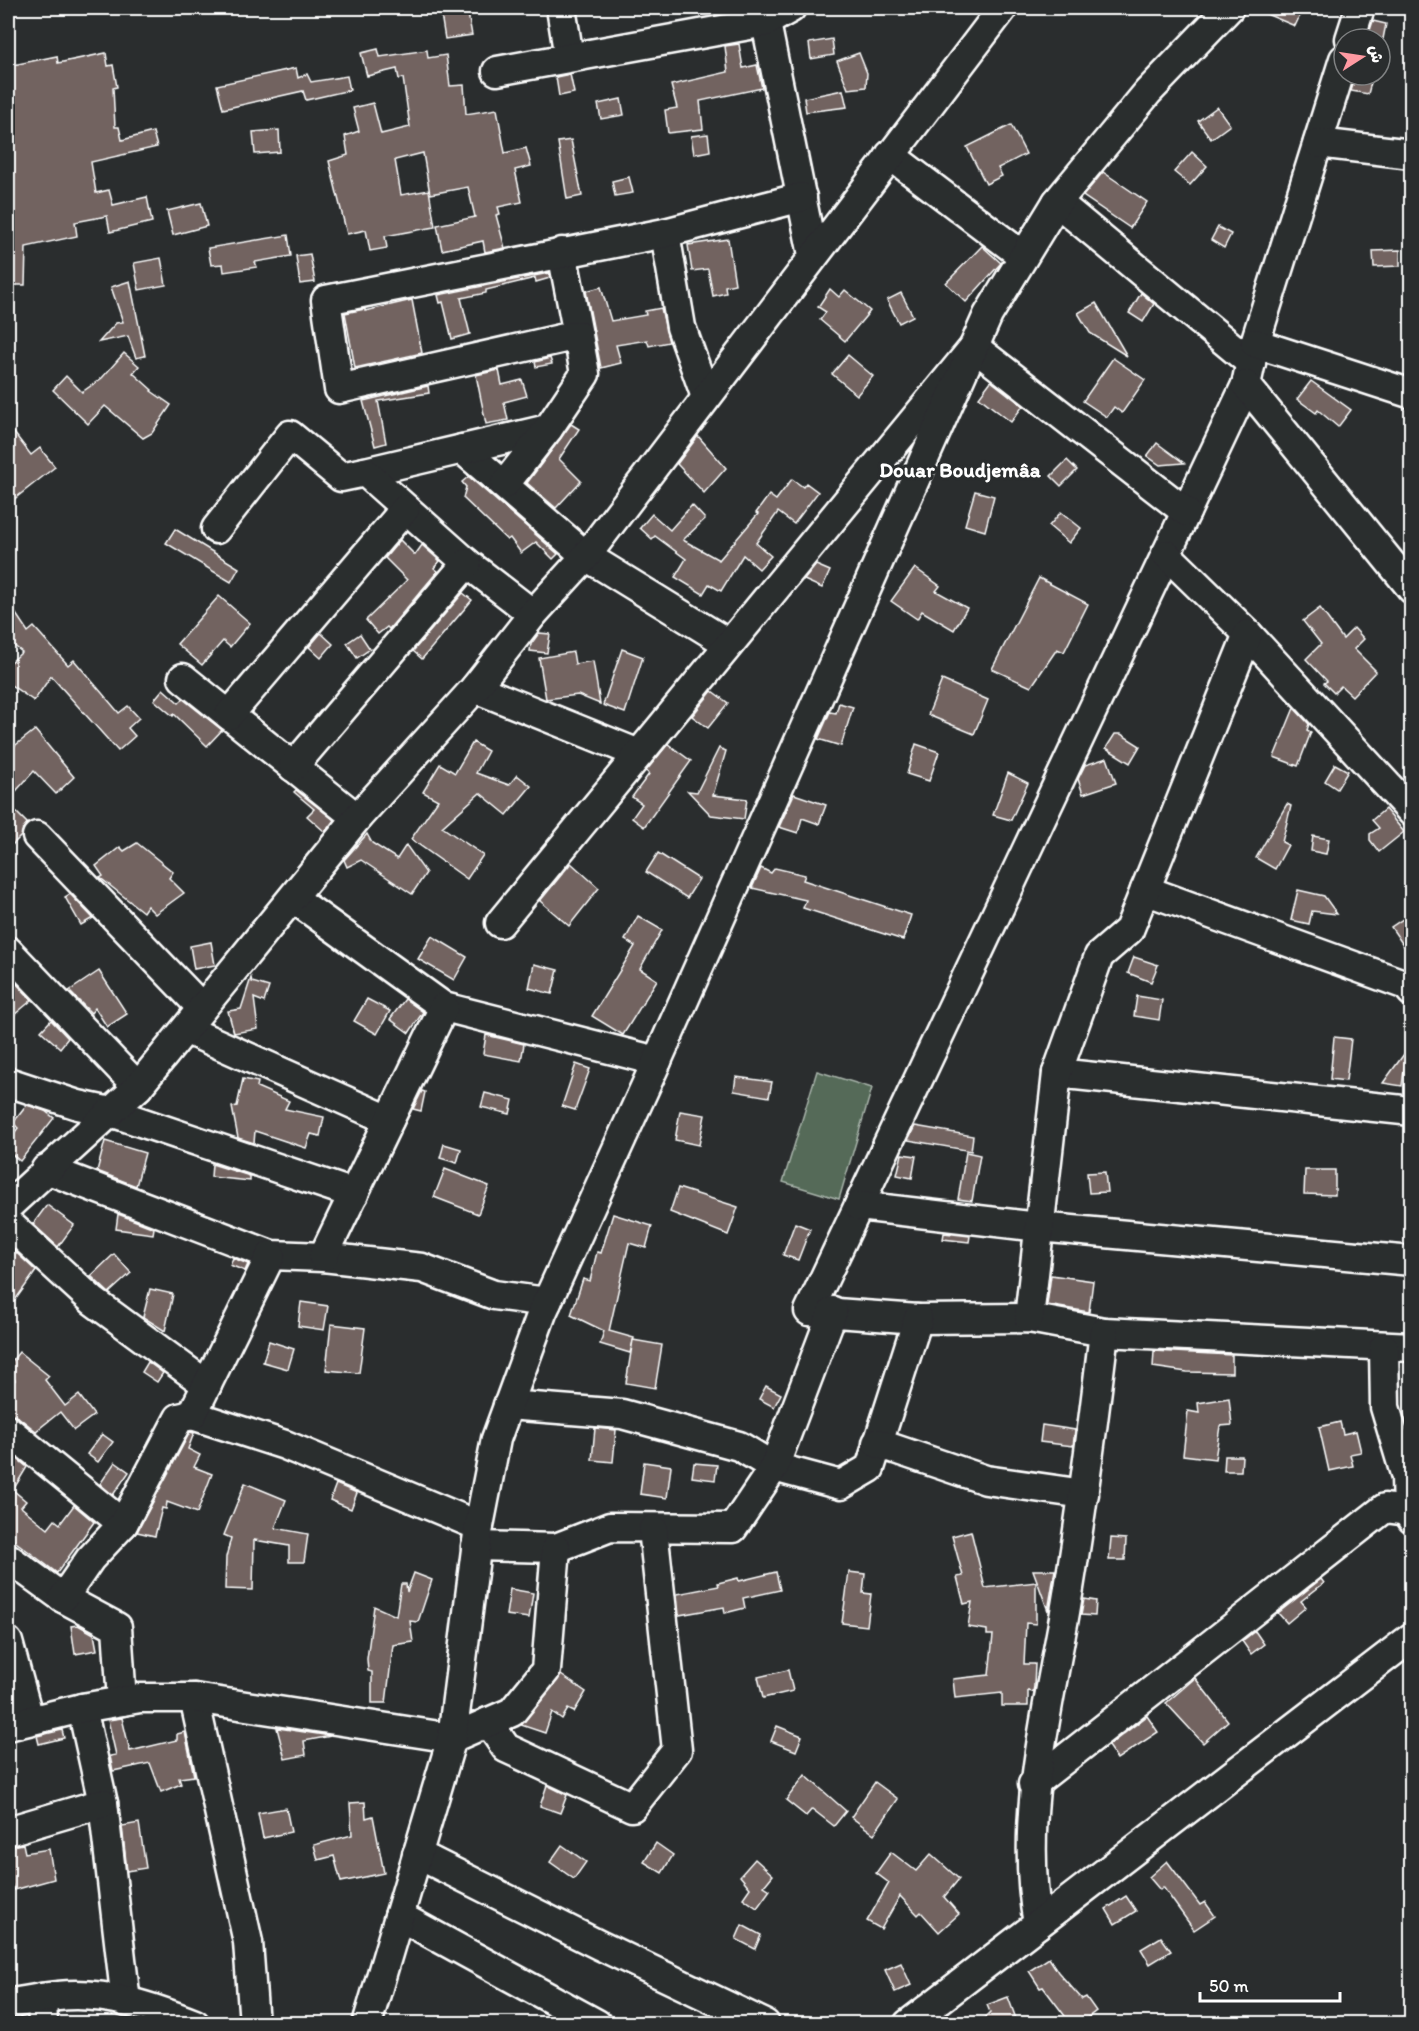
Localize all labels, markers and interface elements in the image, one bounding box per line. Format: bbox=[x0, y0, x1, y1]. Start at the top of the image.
north arrow bbox=[1332, 27, 1392, 87]
text: ش bbox=[1365, 43, 1387, 65]
district label: Douar Boudjemâa bbox=[879, 457, 1042, 483]
scale bar bbox=[1200, 1965, 1340, 2003]
text: 50 m bbox=[1209, 1975, 1249, 1997]

